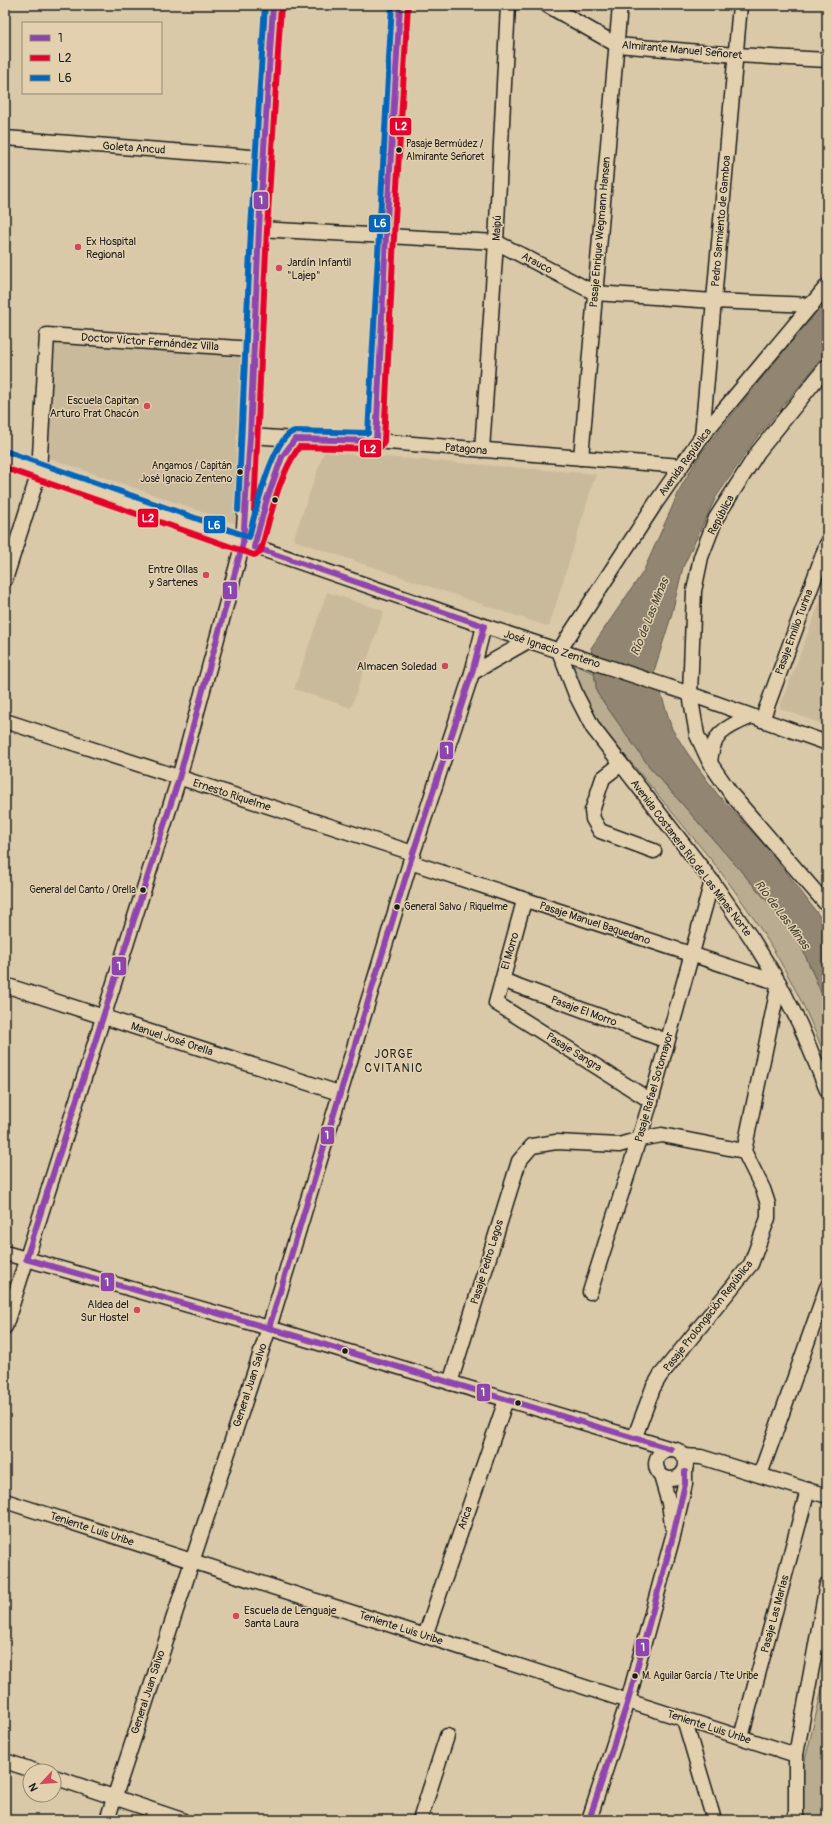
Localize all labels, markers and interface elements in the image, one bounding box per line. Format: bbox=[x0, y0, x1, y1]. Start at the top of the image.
legend bbox=[22, 22, 162, 94]
text: 1 bbox=[58, 31, 63, 46]
street label: Almirante Manuel Señoret bbox=[621, 38, 743, 62]
text: L2 bbox=[58, 51, 72, 66]
text: L6 bbox=[58, 71, 72, 86]
line badge: L2 bbox=[389, 117, 412, 136]
text: L2 bbox=[395, 120, 407, 133]
place label: Pasaje Bermúdez / Almirante Señoret bbox=[406, 138, 485, 163]
street label: Goleta Ancud bbox=[102, 139, 166, 157]
marker: Pasaje Bermúdez / Almirante Señoret bbox=[394, 145, 404, 155]
street label: Pedro Sarmiento de Gamboa bbox=[709, 155, 733, 287]
street label: Pasaje Enrique Wegmann Hansen bbox=[587, 156, 613, 308]
line badge: 1 bbox=[253, 191, 269, 210]
text: 1 bbox=[259, 194, 263, 207]
line badge: L6 bbox=[368, 214, 391, 233]
street label: Maipú bbox=[490, 215, 504, 241]
text: L6 bbox=[374, 217, 387, 230]
place label: Ex Hospital Regional bbox=[86, 235, 136, 261]
marker: Ex Hospital Regional bbox=[73, 242, 83, 252]
street label: Arauco bbox=[519, 250, 555, 277]
place label: Jardín Infantil "Lajep" bbox=[287, 256, 351, 282]
marker: Jardín Infantil "Lajep" bbox=[274, 263, 284, 273]
street label: Doctor Víctor Fernández Villa bbox=[81, 331, 219, 353]
place label: Escuela Capitan Arturo Prat Chacón bbox=[50, 394, 139, 420]
marker: Escuela Capitan Arturo Prat Chacón bbox=[142, 401, 152, 411]
street label: Avenida República bbox=[656, 425, 714, 499]
line badge: L2 bbox=[359, 439, 382, 458]
street label: Patagona bbox=[444, 441, 488, 457]
text: L2 bbox=[364, 443, 376, 456]
place label: Angamos / Capitán José Ignacio Zenteno bbox=[140, 460, 233, 485]
marker: Angamos / Capitán José Ignacio Zenteno bbox=[235, 467, 245, 477]
street label: República bbox=[705, 493, 737, 537]
unlabelled marker bbox=[270, 495, 280, 505]
line badge: L2 bbox=[137, 508, 159, 528]
text: L2 bbox=[142, 512, 154, 525]
line badge: L6 bbox=[203, 515, 226, 534]
text: L6 bbox=[208, 519, 221, 532]
place label: Entre Ollas y Sartenes bbox=[148, 563, 198, 589]
marker: Entre Ollas y Sartenes bbox=[201, 570, 211, 580]
water label: Río de Las Minas bbox=[628, 574, 673, 658]
line badge: 1 bbox=[222, 581, 238, 600]
text: 1 bbox=[228, 584, 232, 597]
street label: Pasaje Emilio Turina bbox=[773, 588, 815, 676]
street label: José Ignacio Zenteno bbox=[502, 627, 602, 671]
place label: Almacen Soledad bbox=[357, 660, 437, 673]
marker: Almacen Soledad bbox=[440, 661, 450, 671]
line badge: 1 bbox=[439, 741, 454, 760]
text: 1 bbox=[445, 744, 449, 757]
street label: Ernesto Riquelme bbox=[191, 776, 273, 814]
street label: Avenida Costanera Río de Las Minas Norte bbox=[628, 777, 755, 939]
water label: Río de Las Minas bbox=[751, 878, 814, 954]
place label: General del Canto / Orella bbox=[29, 884, 136, 896]
marker: General del Canto / Orella bbox=[138, 885, 148, 895]
street label: Pasaje Manuel Baquedano bbox=[538, 899, 652, 947]
place label: General Salvo / Riquelme bbox=[404, 901, 508, 913]
marker: General Salvo / Riquelme bbox=[392, 902, 402, 912]
street label: El Morro bbox=[499, 931, 522, 971]
line badge: 1 bbox=[111, 956, 127, 976]
text: 1 bbox=[117, 960, 121, 973]
street label: Pasaje El Morro bbox=[549, 993, 619, 1029]
street label: Manuel José Orella bbox=[129, 1020, 215, 1058]
street label: Pasaje Sangra bbox=[544, 1030, 604, 1074]
street label: Pasaje Rafael Sotomayor bbox=[632, 1030, 676, 1144]
district label: JORGE CVITANIC bbox=[365, 1047, 423, 1076]
line badge: 1 bbox=[320, 1126, 335, 1145]
text: 1 bbox=[325, 1129, 329, 1142]
street label: Pasaje Pedro Lagos bbox=[468, 1218, 506, 1306]
street label: Pasaje Prolongación República bbox=[661, 1258, 755, 1374]
line badge: 1 bbox=[100, 1272, 115, 1292]
text: 1 bbox=[105, 1276, 109, 1289]
place label: Aldea del Sur Hostel bbox=[80, 1298, 129, 1324]
marker: Aldea del Sur Hostel bbox=[132, 1305, 142, 1315]
street label: General Juan Salvo bbox=[230, 1341, 270, 1429]
unlabelled marker bbox=[340, 1346, 350, 1356]
line badge: 1 bbox=[476, 1383, 491, 1402]
text: 1 bbox=[481, 1386, 485, 1399]
unlabelled marker bbox=[513, 1398, 523, 1408]
street label: Arica bbox=[455, 1505, 475, 1531]
street label: Teniente Luis Uribe bbox=[48, 1509, 136, 1549]
street label: Pasaje Las Marías bbox=[758, 1574, 792, 1654]
place label: Escuela de Lenguaje Santa Laura bbox=[244, 1604, 337, 1630]
street label: Teniente Luis Uribe bbox=[357, 1608, 445, 1648]
marker: Escuela de Lenguaje Santa Laura bbox=[231, 1611, 241, 1621]
line badge: 1 bbox=[635, 1638, 650, 1657]
text: 1 bbox=[641, 1641, 645, 1654]
street label: General Juan Salvo bbox=[128, 1648, 168, 1736]
place label: M. Aguilar García / Tte Uribe bbox=[642, 1670, 758, 1682]
marker: M. Aguilar García / Tte Uribe bbox=[630, 1671, 640, 1681]
street label: Teniente Luis Uribe bbox=[665, 1707, 753, 1747]
north arrow bbox=[22, 1763, 62, 1803]
text: N bbox=[26, 1780, 41, 1793]

